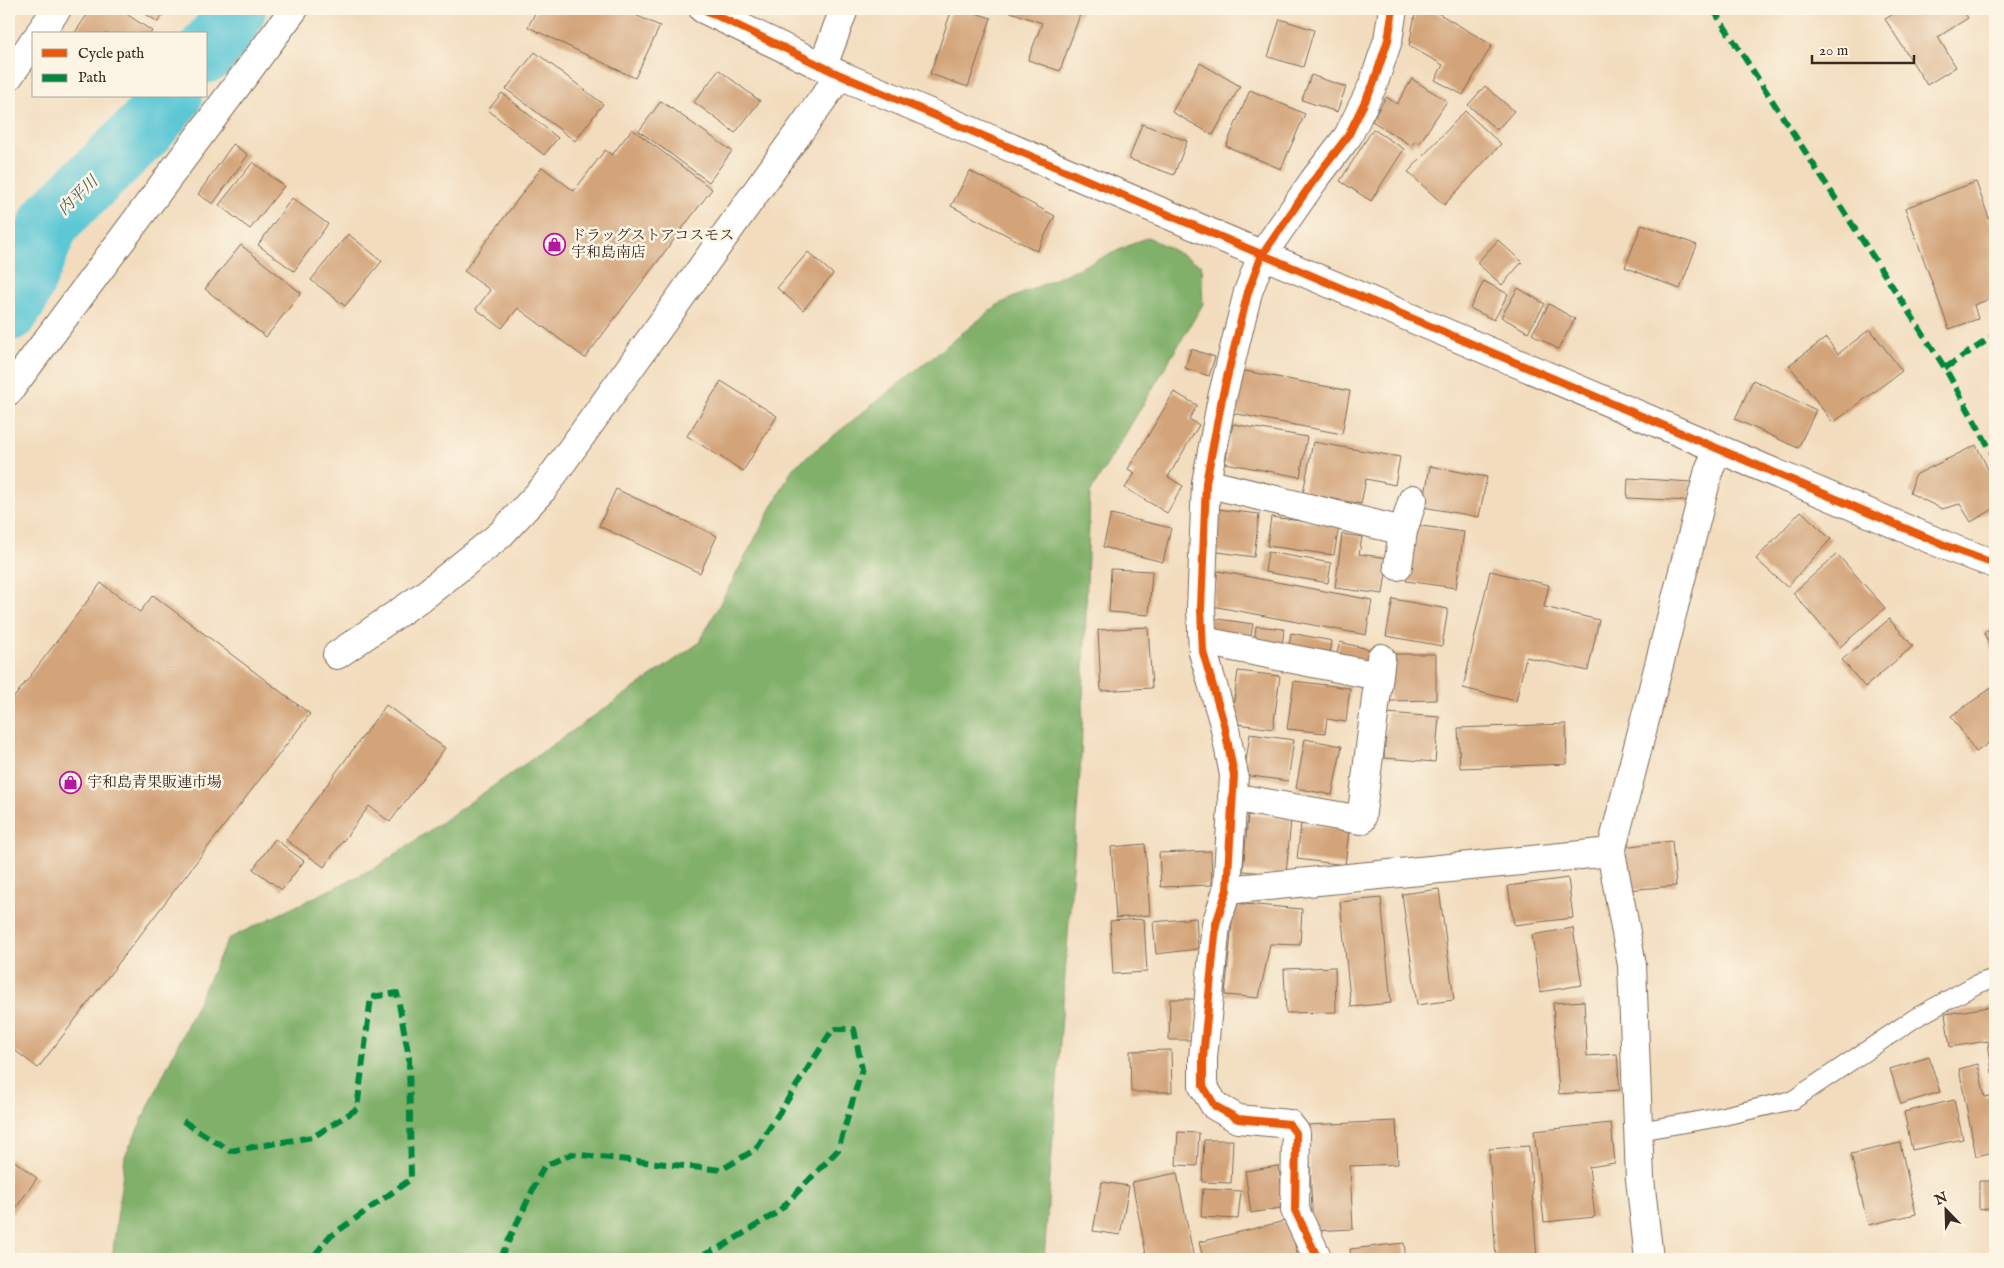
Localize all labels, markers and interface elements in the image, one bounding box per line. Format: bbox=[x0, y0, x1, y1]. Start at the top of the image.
legend bbox=[32, 32, 208, 98]
scale bar bbox=[1812, 32, 1914, 64]
text: 20 m bbox=[1819, 41, 1849, 60]
text: Cycle path bbox=[78, 44, 144, 63]
text: Path bbox=[78, 68, 106, 87]
water label: 内平川 bbox=[54, 171, 104, 220]
place label: ドラッグストアコスモス 宇和島南店 bbox=[571, 226, 734, 262]
shop icon: ドラッグストアコスモス 宇和島南店 bbox=[543, 232, 567, 256]
shop icon: 宇和島青果販連市場 bbox=[59, 770, 83, 794]
place label: 宇和島青果販連市場 bbox=[87, 773, 222, 792]
north arrow bbox=[1922, 1186, 1972, 1236]
text: N bbox=[1931, 1188, 1950, 1210]

